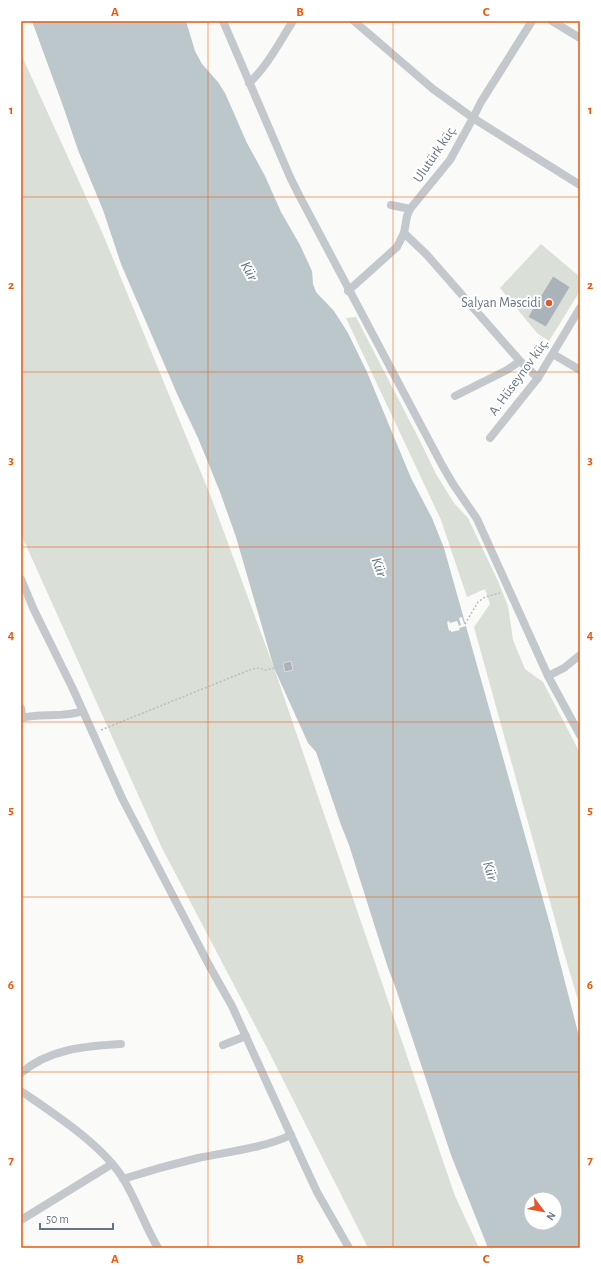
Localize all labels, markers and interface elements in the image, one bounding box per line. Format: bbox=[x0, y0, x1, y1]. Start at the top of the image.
text: A bbox=[111, 6, 119, 19]
text: B bbox=[296, 6, 304, 19]
text: C bbox=[483, 6, 490, 19]
text: 1 bbox=[9, 104, 13, 117]
text: 1 bbox=[588, 104, 592, 117]
street label: Ulutürk küç. bbox=[411, 123, 459, 185]
water label: Kür bbox=[238, 259, 261, 284]
text: 2 bbox=[8, 279, 14, 292]
text: 2 bbox=[587, 279, 593, 292]
place label: Salyan Məscidi bbox=[461, 296, 541, 310]
marker: Salyan Məscidi bbox=[544, 298, 554, 308]
street label: A. Hüseynov küç. bbox=[486, 336, 552, 418]
text: 3 bbox=[8, 454, 14, 467]
text: 3 bbox=[587, 454, 593, 467]
water label: Kür bbox=[369, 555, 390, 580]
text: 4 bbox=[8, 629, 15, 642]
text: 4 bbox=[587, 629, 594, 642]
text: 5 bbox=[8, 804, 14, 817]
text: 5 bbox=[587, 804, 593, 817]
water label: Kür bbox=[480, 859, 500, 884]
text: 6 bbox=[8, 979, 14, 992]
text: 6 bbox=[587, 979, 593, 992]
text: 7 bbox=[8, 1154, 14, 1167]
text: 7 bbox=[587, 1154, 593, 1167]
north arrow bbox=[523, 1191, 563, 1231]
scale bar bbox=[40, 1205, 113, 1231]
text: N bbox=[544, 1210, 558, 1222]
text: 50 m bbox=[46, 1213, 69, 1225]
text: A bbox=[111, 1253, 119, 1266]
text: B bbox=[296, 1253, 304, 1266]
text: C bbox=[483, 1253, 490, 1266]

